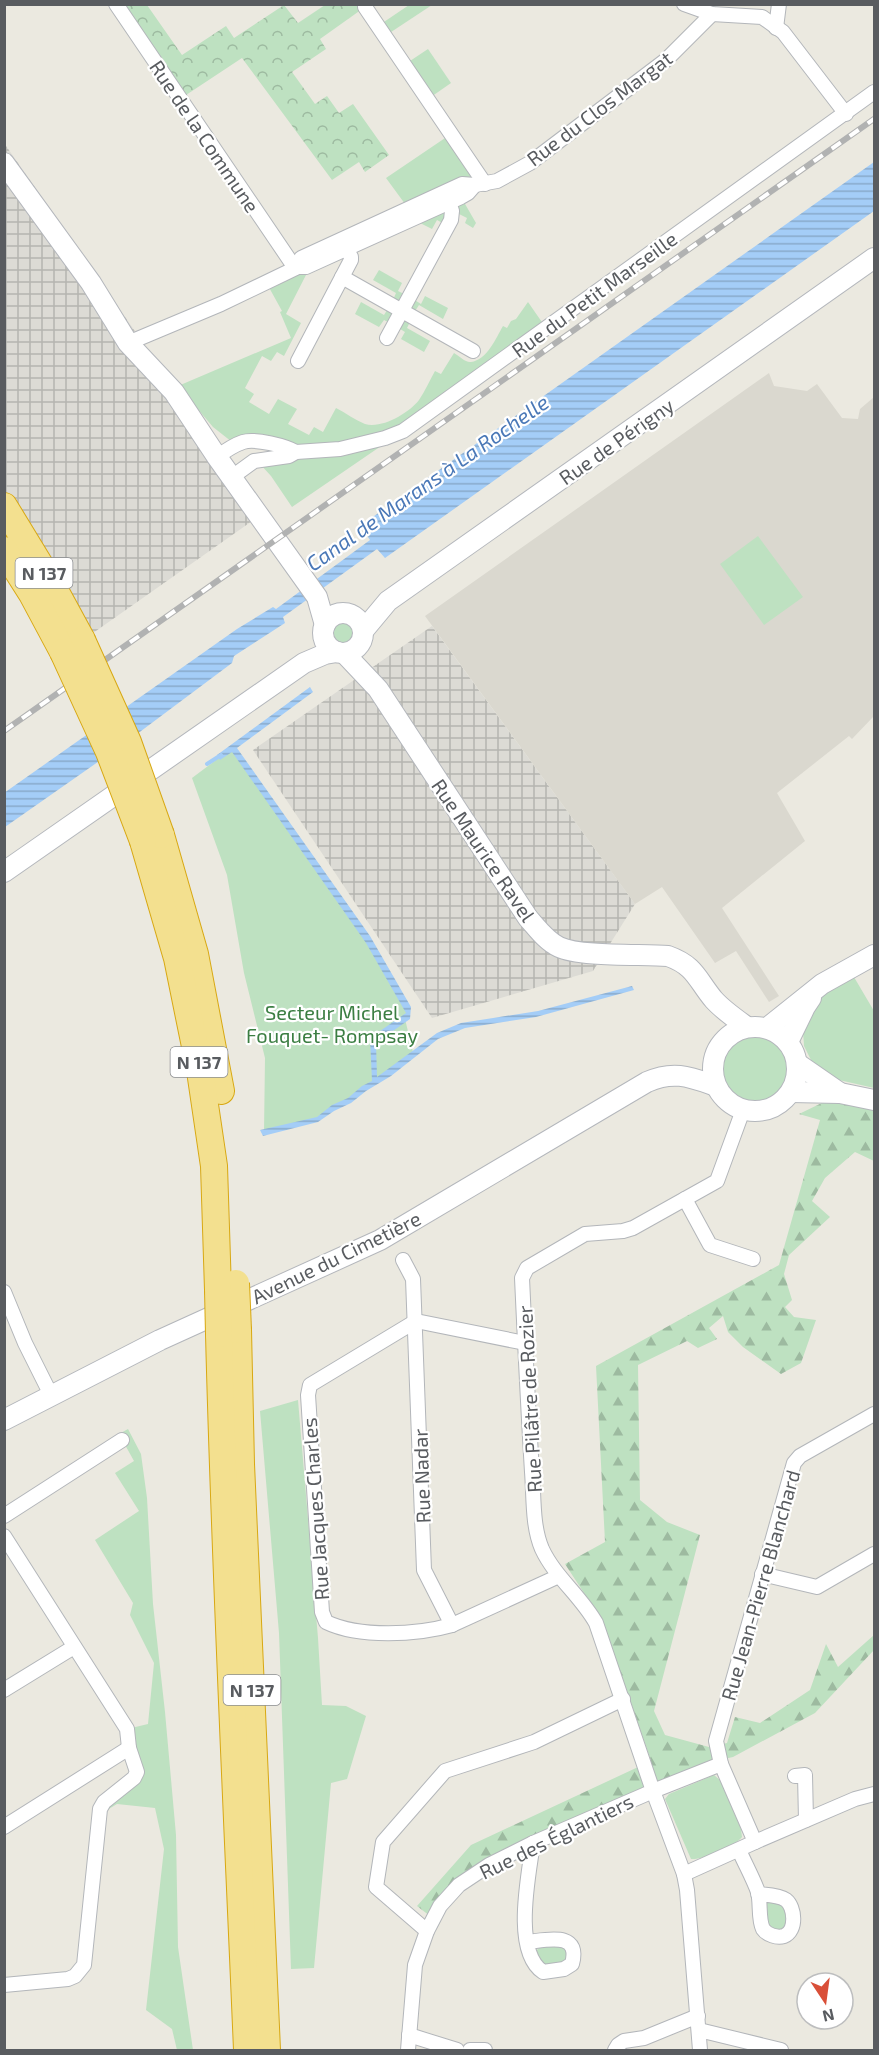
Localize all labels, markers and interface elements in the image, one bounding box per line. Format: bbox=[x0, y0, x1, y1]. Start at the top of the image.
street label: Rue du Clos Margat bbox=[522, 45, 677, 170]
street label: Rue de la Commune bbox=[145, 55, 265, 217]
street label: Rue du Petit Marseille bbox=[507, 226, 681, 362]
water label: Canal de Marans à La Rochelle bbox=[301, 389, 553, 575]
street label: Rue de Périgny bbox=[554, 392, 678, 489]
road number: N 137 bbox=[15, 558, 72, 588]
street label: Rue Maurice Ravel bbox=[427, 774, 541, 926]
park label: Secteur Michel Fouquet- Rompsay bbox=[246, 1000, 419, 1047]
road number: N 137 bbox=[170, 1047, 228, 1077]
street label: Avenue du Cimetière bbox=[247, 1206, 425, 1308]
street label: Rue Pilâtre de Rozier bbox=[512, 1305, 546, 1493]
street label: Rue Jacques Charles bbox=[297, 1417, 333, 1601]
street label: Rue Nadar bbox=[407, 1428, 435, 1524]
street label: Rue Jean-Pierre Blanchard bbox=[716, 1467, 804, 1703]
road number: N 137 bbox=[224, 1675, 280, 1705]
street label: Rue des Églantiers bbox=[475, 1788, 637, 1884]
north arrow bbox=[795, 1971, 855, 2031]
text: N bbox=[821, 2006, 836, 2027]

